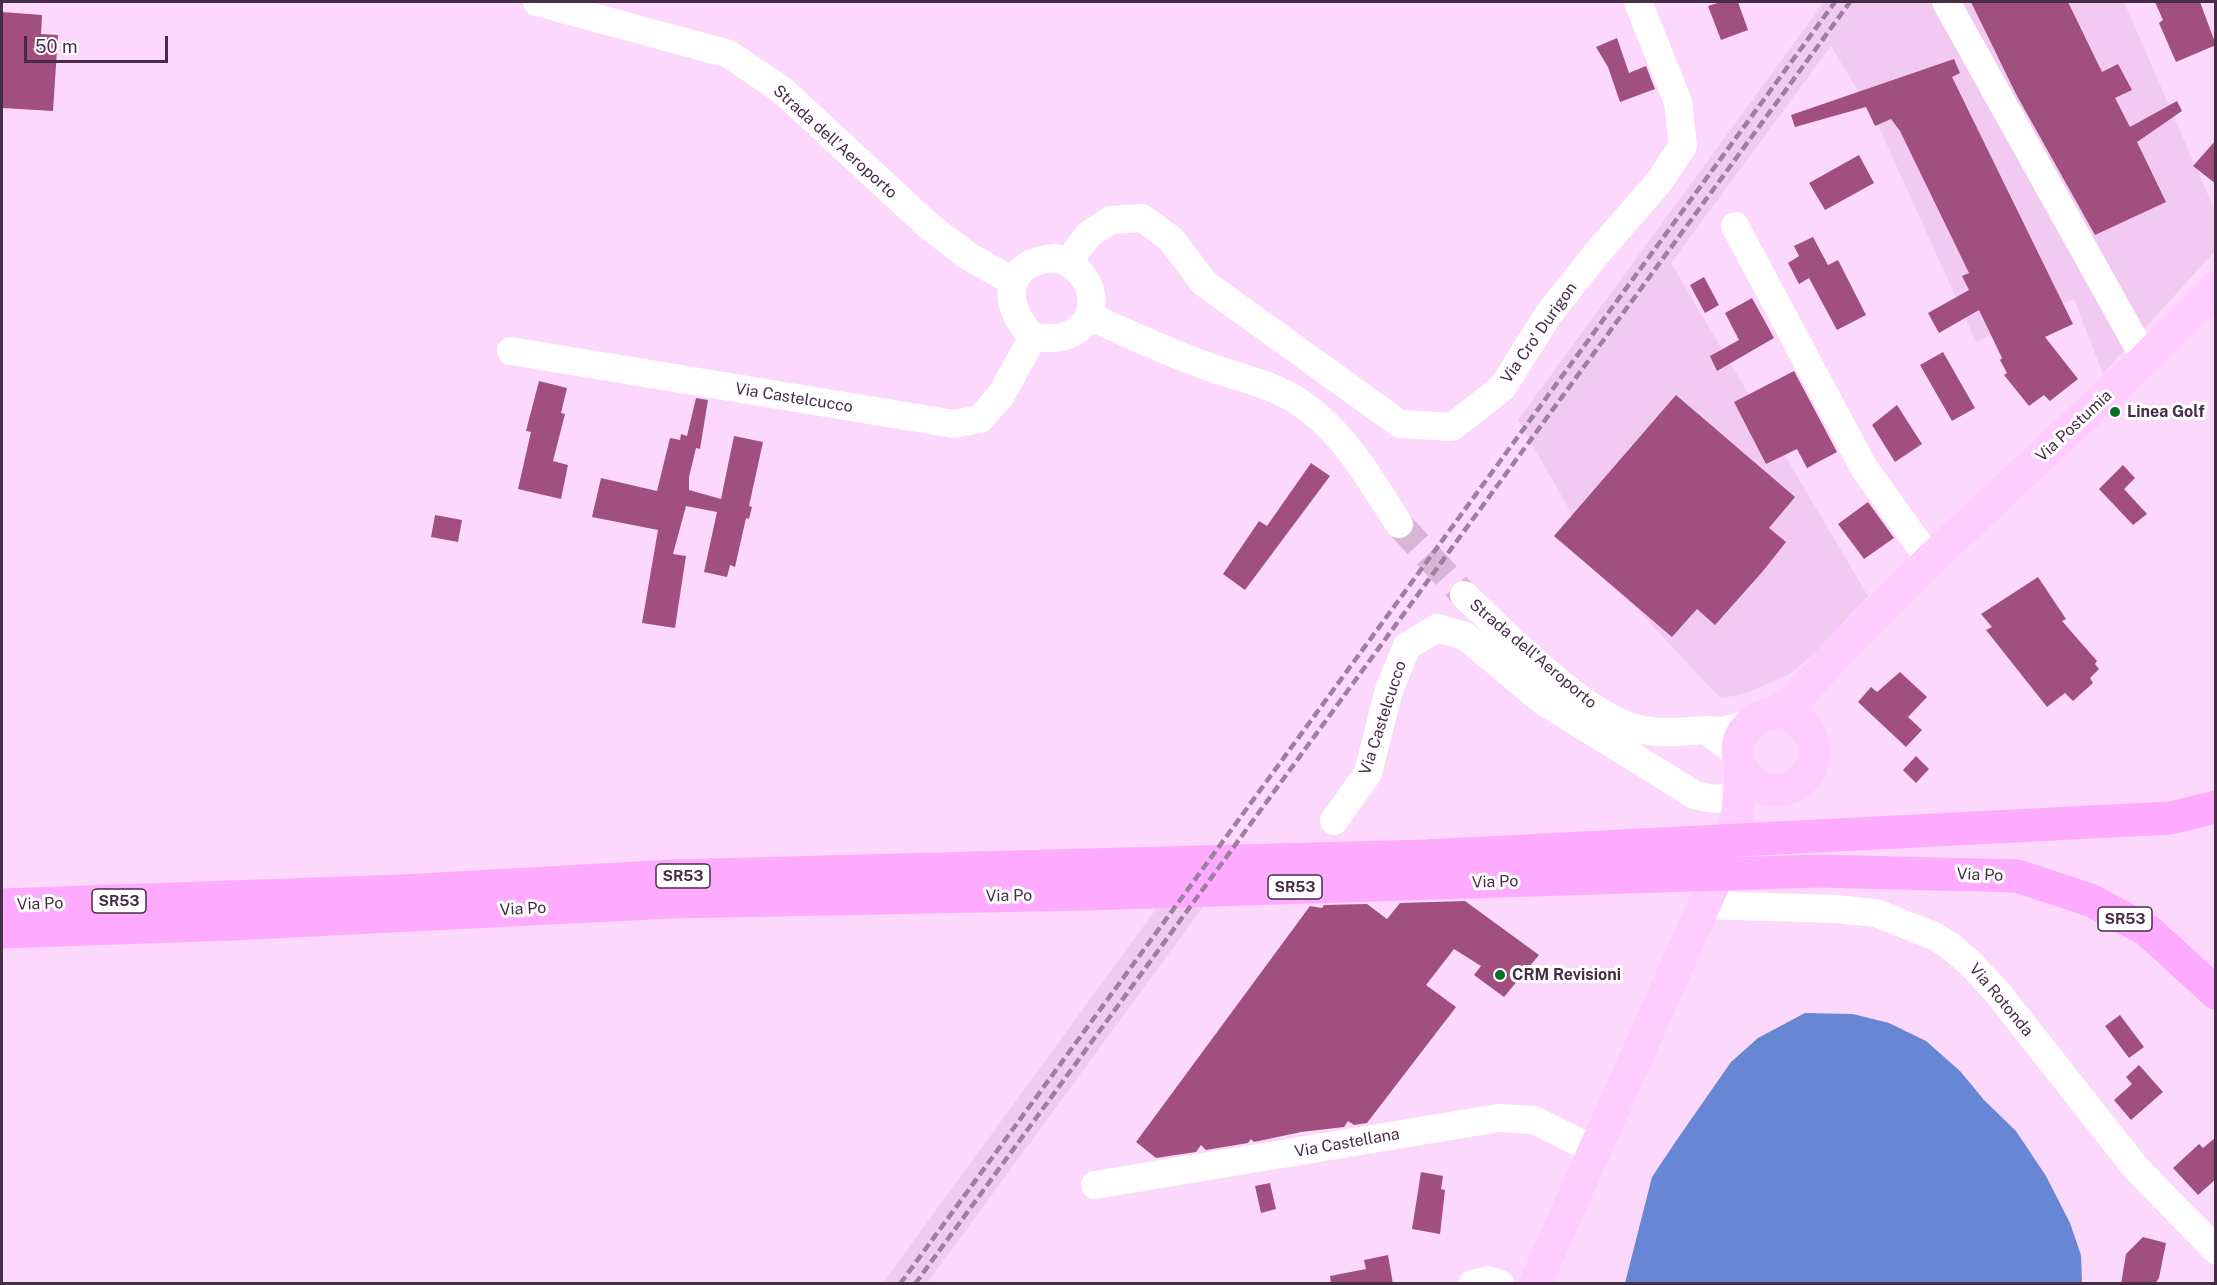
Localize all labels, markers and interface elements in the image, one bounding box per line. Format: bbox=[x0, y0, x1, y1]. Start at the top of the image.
scale bar bbox=[27, 24, 171, 62]
text: 50 m bbox=[35, 36, 78, 57]
street label: Strada dell'Aeroporto bbox=[769, 81, 901, 203]
street label: Via Cro' Durigon bbox=[1497, 279, 1581, 387]
street label: Via Castelcucco bbox=[734, 379, 854, 417]
street label: Via Postumia bbox=[2032, 386, 2116, 466]
place label: Linea Golf bbox=[2127, 402, 2205, 422]
marker: Linea Golf bbox=[2108, 405, 2122, 419]
street label: Strada dell'Aeroporto bbox=[1466, 595, 1600, 713]
street label: Via Castelcucco bbox=[1356, 659, 1410, 777]
road number: SR53 bbox=[656, 864, 710, 888]
street label: Via Po bbox=[1956, 865, 2004, 885]
street label: Via Po bbox=[1471, 872, 1519, 892]
road number: SR53 bbox=[1268, 875, 1322, 899]
street label: Via Po bbox=[986, 886, 1032, 906]
road number: SR53 bbox=[92, 889, 146, 913]
street label: Via Po bbox=[16, 894, 64, 914]
street label: Via Po bbox=[499, 898, 547, 920]
road number: SR53 bbox=[2098, 907, 2152, 931]
street label: Via Rotonda bbox=[1965, 960, 2037, 1040]
place label: CRM Revisioni bbox=[1512, 965, 1621, 985]
marker: CRM Revisioni bbox=[1493, 968, 1507, 982]
street label: Via Castellana bbox=[1293, 1124, 1401, 1162]

